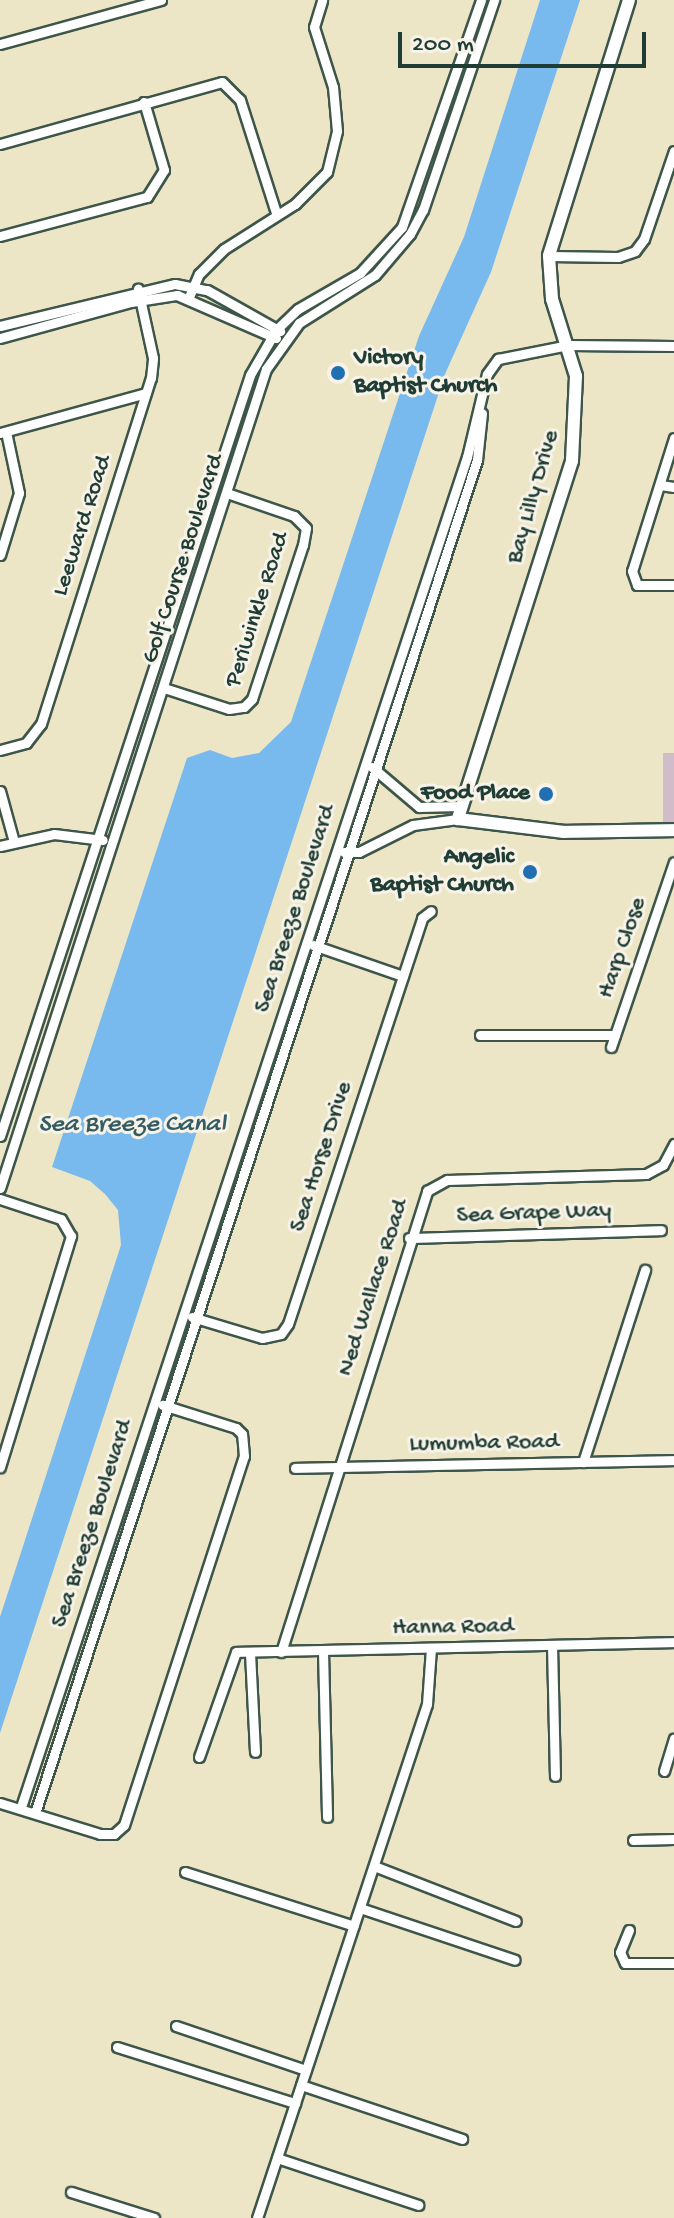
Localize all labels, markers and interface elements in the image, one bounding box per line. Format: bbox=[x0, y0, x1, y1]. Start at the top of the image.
scale bar bbox=[402, 16, 650, 66]
text: 200 m bbox=[412, 31, 474, 60]
place label: Victory Baptist Church bbox=[354, 345, 497, 401]
marker: Victory Baptist Church bbox=[329, 364, 347, 382]
street label: Bay Lilly Drive bbox=[501, 427, 567, 567]
street label: Golf Course Boulevard bbox=[137, 451, 231, 667]
street label: Leeward Road bbox=[47, 452, 119, 600]
street label: Periwinkle Road bbox=[219, 529, 297, 691]
place label: Food Place bbox=[421, 780, 530, 808]
marker: Food Place bbox=[537, 785, 555, 803]
street label: Sea Breeze Boulevard bbox=[249, 801, 343, 1017]
place label: Angelic Baptist Church bbox=[371, 844, 514, 900]
marker: Angelic Baptist Church bbox=[521, 863, 539, 881]
street label: Harp Close bbox=[592, 894, 654, 1002]
street label: Sea Horse Drive bbox=[284, 1078, 360, 1236]
water label: Sea Breeze Canal bbox=[38, 1110, 226, 1142]
street label: Ned Wallace Road bbox=[332, 1196, 416, 1380]
street label: Sea Grape Way bbox=[456, 1197, 612, 1231]
street label: Sea Breeze Boulevard bbox=[46, 1416, 140, 1632]
street label: Lumumba Road bbox=[409, 1428, 559, 1460]
street label: Hanna Road bbox=[392, 1613, 514, 1643]

